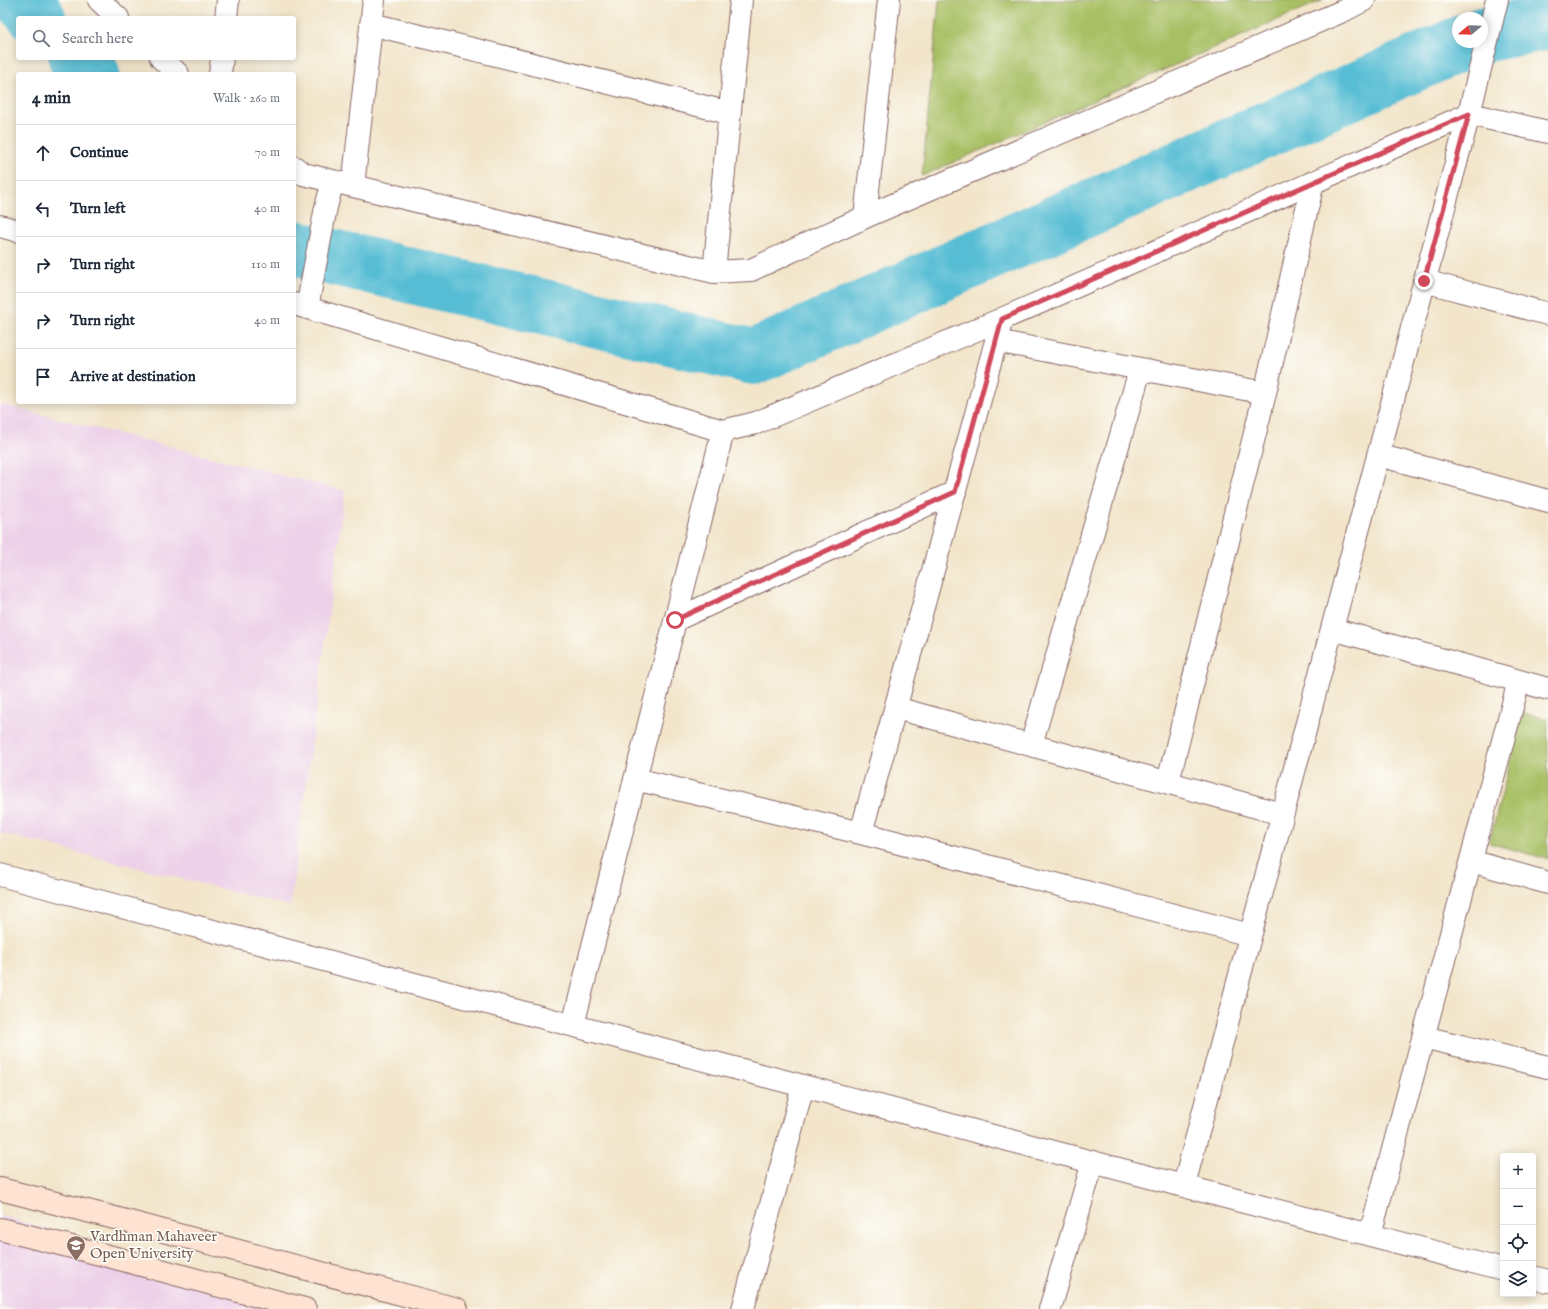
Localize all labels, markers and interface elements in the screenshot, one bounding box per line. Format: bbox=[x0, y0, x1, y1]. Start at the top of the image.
north arrow bbox=[1452, 12, 1488, 48]
search box bbox=[16, 16, 296, 60]
icon: search bbox=[30, 27, 52, 49]
text: Search here bbox=[62, 29, 133, 48]
text: 4 min bbox=[32, 88, 71, 109]
text: Walk · 260 m bbox=[213, 90, 280, 107]
icon: ahead bbox=[32, 142, 54, 164]
text: Continue bbox=[70, 143, 128, 162]
text: 70 m bbox=[255, 144, 280, 161]
icon: left bbox=[32, 198, 54, 220]
text: Turn left bbox=[70, 199, 126, 218]
text: 40 m bbox=[254, 200, 280, 217]
icon: right bbox=[32, 254, 54, 276]
text: Turn right bbox=[70, 255, 135, 274]
text: 110 m bbox=[251, 256, 280, 273]
route end bbox=[1415, 272, 1433, 290]
icon: right bbox=[32, 310, 54, 332]
text: Turn right bbox=[70, 311, 135, 330]
text: 40 m bbox=[254, 312, 280, 329]
icon: arrive bbox=[32, 366, 54, 388]
text: Arrive at destination bbox=[70, 367, 196, 386]
route start bbox=[666, 611, 684, 629]
map controls bbox=[1500, 1153, 1536, 1297]
button: + bbox=[1500, 1153, 1536, 1189]
button: − bbox=[1500, 1189, 1536, 1225]
button: locate bbox=[1500, 1225, 1536, 1261]
place label: Vardhman Mahaveer Open University bbox=[89, 1227, 217, 1263]
school or university icon: Vardhman Mahaveer Open University bbox=[65, 1234, 87, 1262]
button: layers bbox=[1500, 1261, 1536, 1297]

